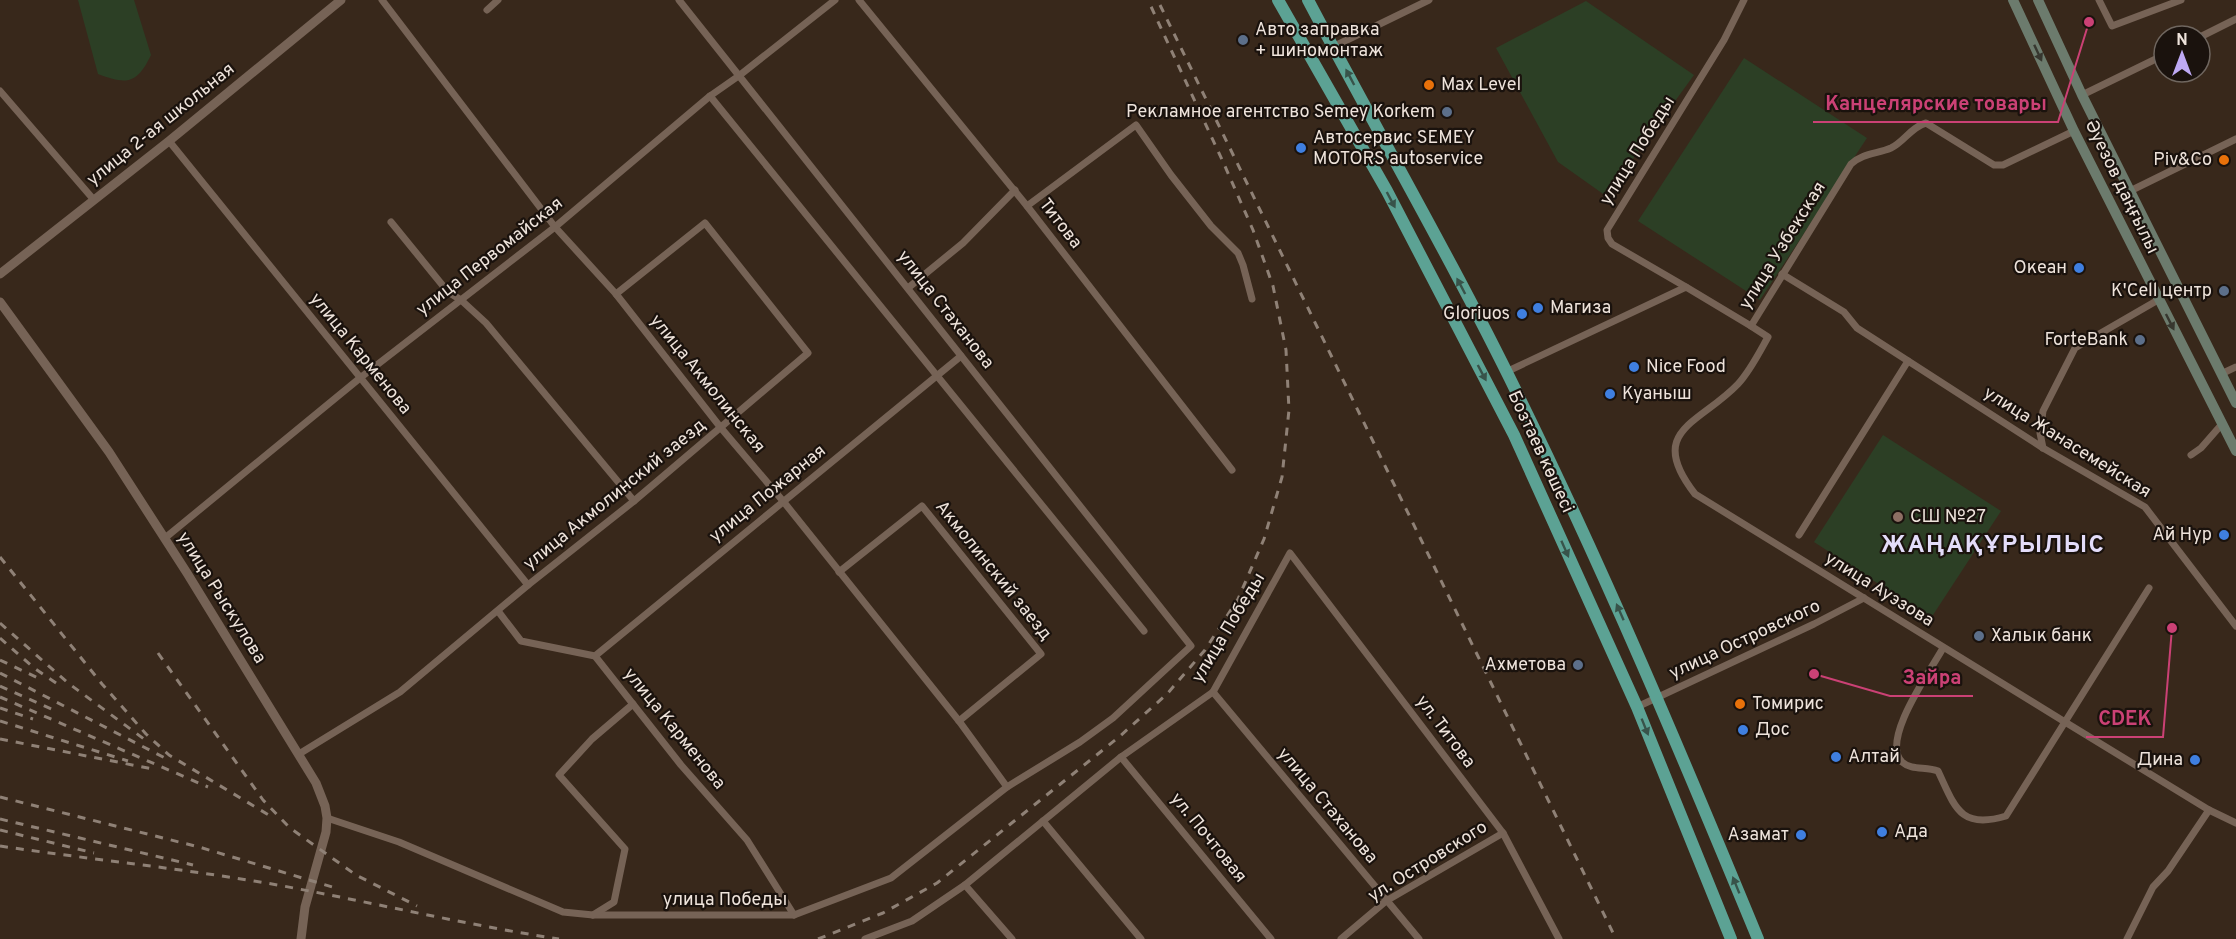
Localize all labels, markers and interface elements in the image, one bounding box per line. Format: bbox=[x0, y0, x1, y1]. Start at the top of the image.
place label: Авто заправка + шиномонтаж bbox=[1255, 19, 1383, 63]
north arrow bbox=[2152, 24, 2212, 84]
text: N bbox=[2176, 31, 2188, 51]
marker: Авто заправка + шиномонтаж bbox=[1236, 33, 1250, 47]
one-way arrow bbox=[2033, 44, 2042, 61]
street label: улица 2-ая школьная bbox=[82, 58, 240, 192]
one-way arrow bbox=[1345, 68, 1355, 86]
place label: Max Level bbox=[1441, 74, 1521, 97]
marker: Max Level bbox=[1422, 78, 1436, 92]
callout: Канцелярские товары bbox=[1813, 84, 2058, 122]
street label: улица Победы bbox=[1595, 92, 1681, 210]
text: Канцелярские товары bbox=[1825, 92, 2047, 118]
place label: Рекламное агентство Semey Korkem bbox=[1126, 101, 1435, 124]
marker: Рекламное агентство Semey Korkem bbox=[1440, 105, 1454, 119]
street label: Әуезов даңғылы bbox=[2079, 116, 2163, 258]
place label: Автосервис SEMEY MOTORS autoservice bbox=[1313, 127, 1483, 171]
marker: Автосервис SEMEY MOTORS autoservice bbox=[1294, 141, 1308, 155]
place label: Piv&Co bbox=[2153, 149, 2212, 172]
marker: Piv&Co bbox=[2217, 153, 2231, 167]
street label: улица Узбекская bbox=[1734, 178, 1832, 314]
street label: улица Первомайская bbox=[412, 192, 568, 322]
one-way arrow bbox=[1386, 192, 1396, 209]
street label: Титова bbox=[1033, 194, 1087, 254]
street label: улица Стаханова bbox=[891, 246, 999, 374]
place label: Океан bbox=[2014, 257, 2067, 280]
marker: Океан bbox=[2072, 261, 2086, 275]
one-way arrow bbox=[1456, 278, 1466, 295]
place label: K'Cell центр bbox=[2111, 280, 2212, 303]
marker: K'Cell центр bbox=[2217, 284, 2231, 298]
street label: улица Карменова bbox=[304, 288, 416, 420]
place label: Магиза bbox=[1550, 297, 1611, 320]
marker: Магиза bbox=[1531, 301, 1545, 315]
place label: Gloriuos bbox=[1443, 303, 1510, 326]
marker: Gloriuos bbox=[1515, 307, 1529, 321]
street label: улица Акмолинская bbox=[644, 310, 770, 458]
one-way arrow bbox=[2165, 314, 2174, 331]
place label: ForteBank bbox=[2044, 329, 2128, 352]
marker: ForteBank bbox=[2133, 333, 2147, 347]
place label: Nice Food bbox=[1646, 356, 1726, 379]
marker: Nice Food bbox=[1627, 360, 1641, 374]
one-way arrow bbox=[1476, 364, 1486, 382]
street label: улица Жанасемейская bbox=[1979, 382, 2155, 504]
place label: Куаныш bbox=[1622, 383, 1692, 406]
street label: Бозтаев көшесі bbox=[1502, 387, 1578, 517]
marker: Куаныш bbox=[1603, 387, 1617, 401]
street label: улица Акмолинский заезд bbox=[519, 414, 711, 576]
street label: улица Пожарная bbox=[705, 440, 831, 548]
street label: Акмолинский заезд bbox=[930, 497, 1056, 646]
place label: СШ №27 bbox=[1910, 506, 1986, 529]
marker: СШ №27 bbox=[1891, 510, 1905, 524]
place label: Ай Нур bbox=[2153, 524, 2212, 547]
street label: улица Рыскулова bbox=[171, 528, 271, 668]
marker: Ай Нур bbox=[2217, 528, 2231, 542]
district label: ЖАҢАҚҰРЫЛЫС bbox=[1881, 531, 2105, 561]
one-way arrow bbox=[1561, 540, 1570, 557]
street label: улица Ауэзова bbox=[1820, 547, 1938, 633]
street label: улица Победы bbox=[1187, 569, 1271, 687]
street label: улица Островского bbox=[1666, 595, 1824, 685]
one-way arrow bbox=[1615, 603, 1625, 621]
place label: Халык банк bbox=[1991, 625, 2092, 648]
marker: Халык банк bbox=[1972, 629, 1986, 643]
place label: Ахметова bbox=[1484, 654, 1566, 677]
marker: Ахметова bbox=[1571, 658, 1585, 672]
callout: Зайра bbox=[1890, 658, 1973, 696]
street label: улица Карменова bbox=[618, 663, 730, 795]
text: Зайра bbox=[1903, 666, 1961, 692]
street label: ул. Титова bbox=[1410, 691, 1480, 773]
place label: Томирис bbox=[1752, 693, 1824, 716]
marker: Томирис bbox=[1733, 697, 1747, 711]
callout: CDEK bbox=[2086, 699, 2163, 737]
text: CDEK bbox=[2098, 707, 2152, 733]
one-way arrow bbox=[1641, 718, 1650, 736]
place label: Дос bbox=[1755, 719, 1790, 742]
marker: Дос bbox=[1736, 723, 1750, 737]
street label: улица Стаханова bbox=[1272, 743, 1382, 869]
place label: Алтай bbox=[1848, 746, 1900, 769]
place label: Дина bbox=[2137, 749, 2183, 772]
marker: Алтай bbox=[1829, 750, 1843, 764]
marker: Дина bbox=[2188, 753, 2202, 767]
street label: ул. Почтовая bbox=[1165, 788, 1251, 888]
street label: ул. Островского bbox=[1364, 816, 1492, 908]
place label: Ада bbox=[1894, 821, 1928, 844]
place label: Азамат bbox=[1727, 824, 1789, 847]
marker: Ада bbox=[1875, 825, 1889, 839]
marker: Азамат bbox=[1794, 828, 1808, 842]
one-way arrow bbox=[1731, 876, 1740, 894]
street label: улица Победы bbox=[663, 889, 787, 912]

